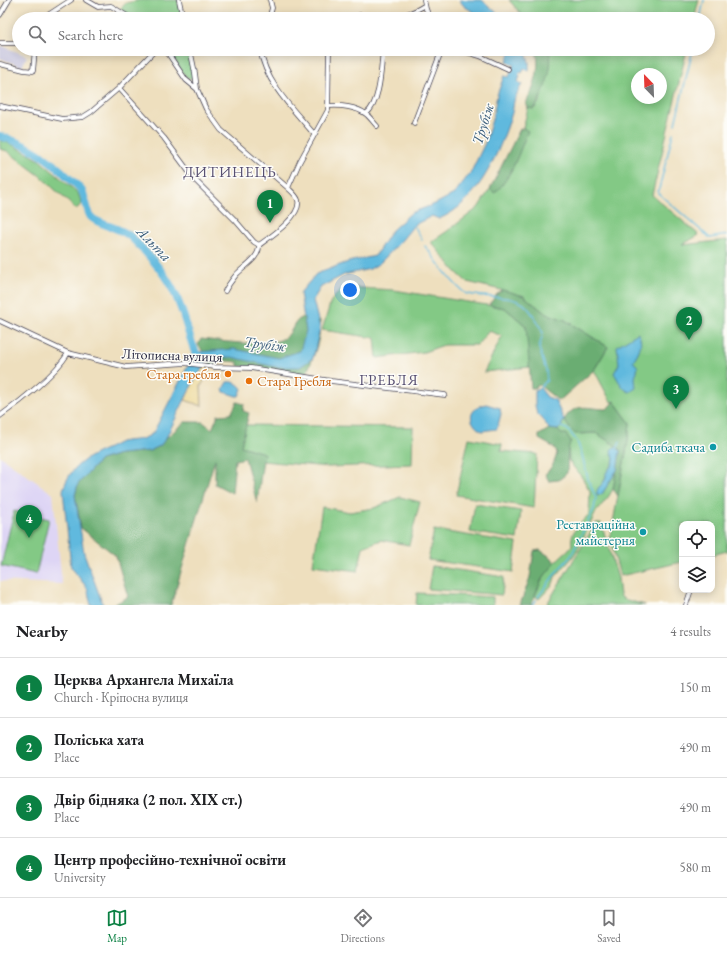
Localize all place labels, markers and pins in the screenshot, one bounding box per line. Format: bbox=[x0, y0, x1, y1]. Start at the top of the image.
pin: 1 bbox=[257, 190, 283, 223]
pin: 2 bbox=[676, 307, 702, 340]
place label: Стара гребля bbox=[146, 365, 220, 383]
marker: Стара гребля bbox=[223, 369, 233, 379]
place label: Стара Гребля bbox=[257, 372, 331, 390]
marker: Стара Гребля bbox=[244, 376, 254, 386]
pin: 3 bbox=[663, 376, 689, 409]
place label: Садиба ткача bbox=[632, 438, 705, 456]
marker: Садиба ткача bbox=[708, 442, 718, 452]
pin: 4 bbox=[16, 505, 42, 538]
place label: Реставраційна майстерня bbox=[556, 515, 635, 549]
marker: Реставраційна майстерня bbox=[638, 527, 648, 537]

